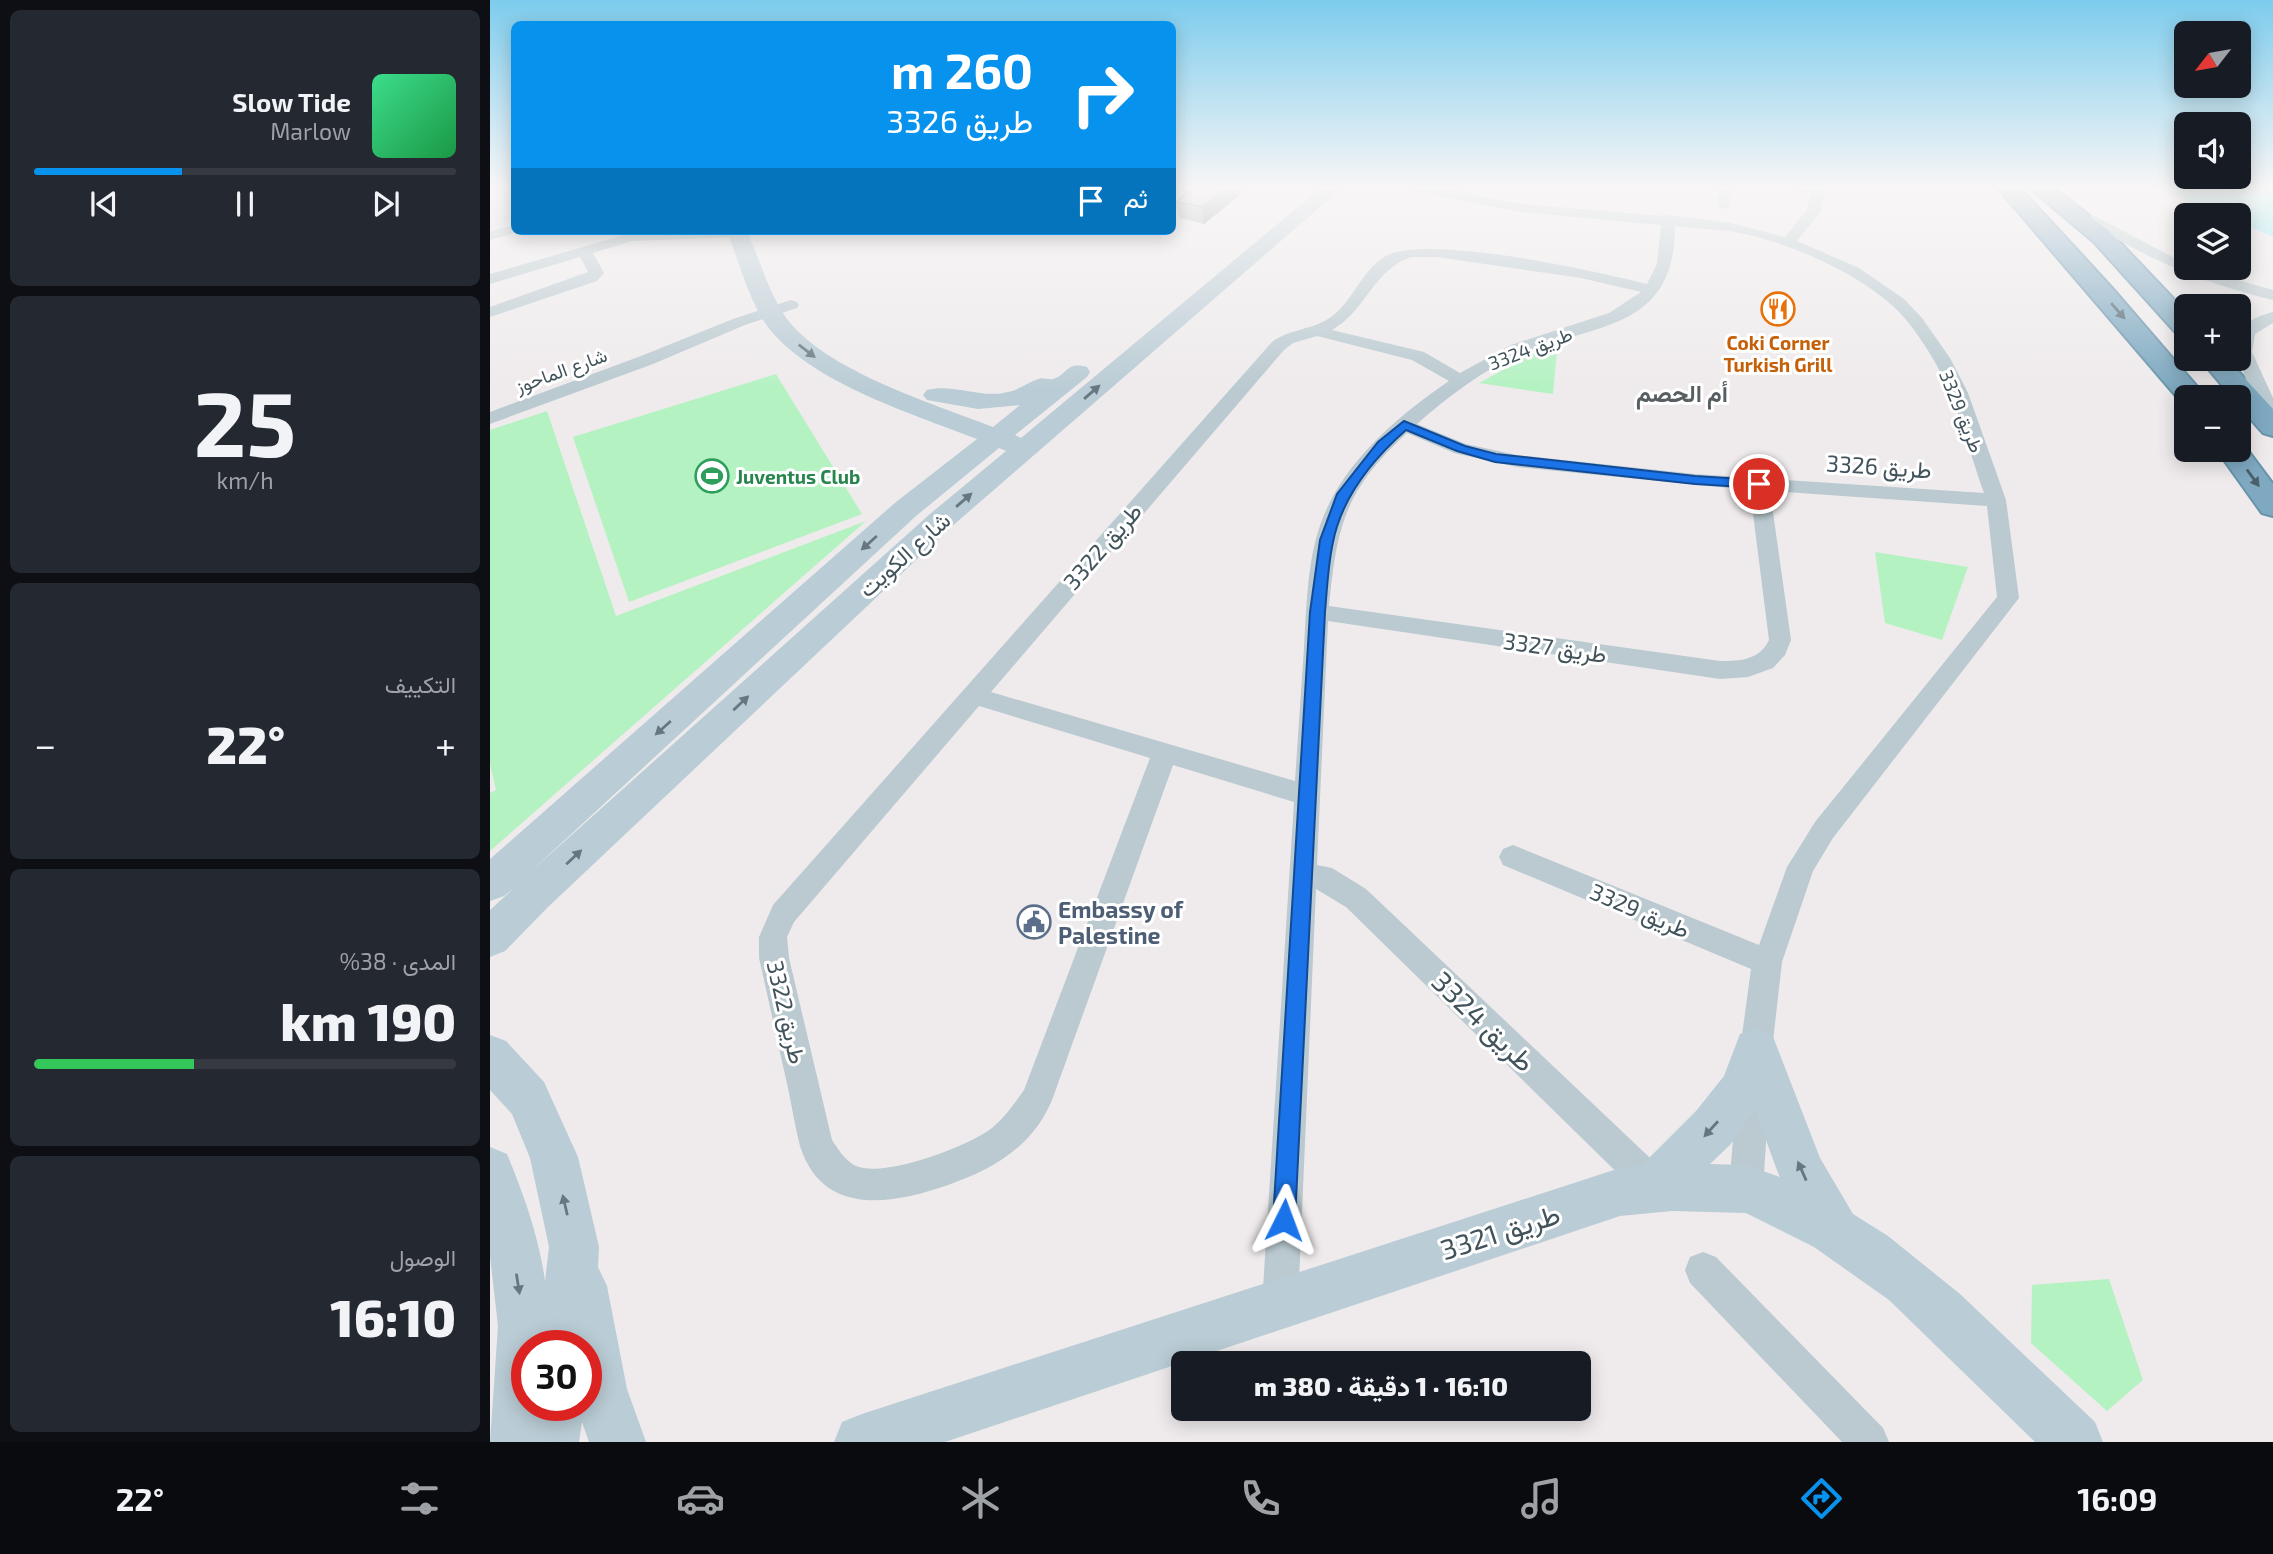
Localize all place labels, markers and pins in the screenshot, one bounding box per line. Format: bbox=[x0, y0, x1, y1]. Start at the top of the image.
restaurant icon: Coki Corner Turkish Grill bbox=[1759, 290, 1797, 328]
place label: Coki Corner Turkish Grill bbox=[1724, 331, 1833, 376]
pin bbox=[1729, 454, 1789, 514]
sports icon: Juventus Club bbox=[693, 457, 731, 495]
place label: Juventus Club bbox=[736, 465, 860, 488]
place label: Embassy of Palestine bbox=[1058, 895, 1184, 949]
public building icon: Embassy of Palestine bbox=[1015, 903, 1053, 941]

